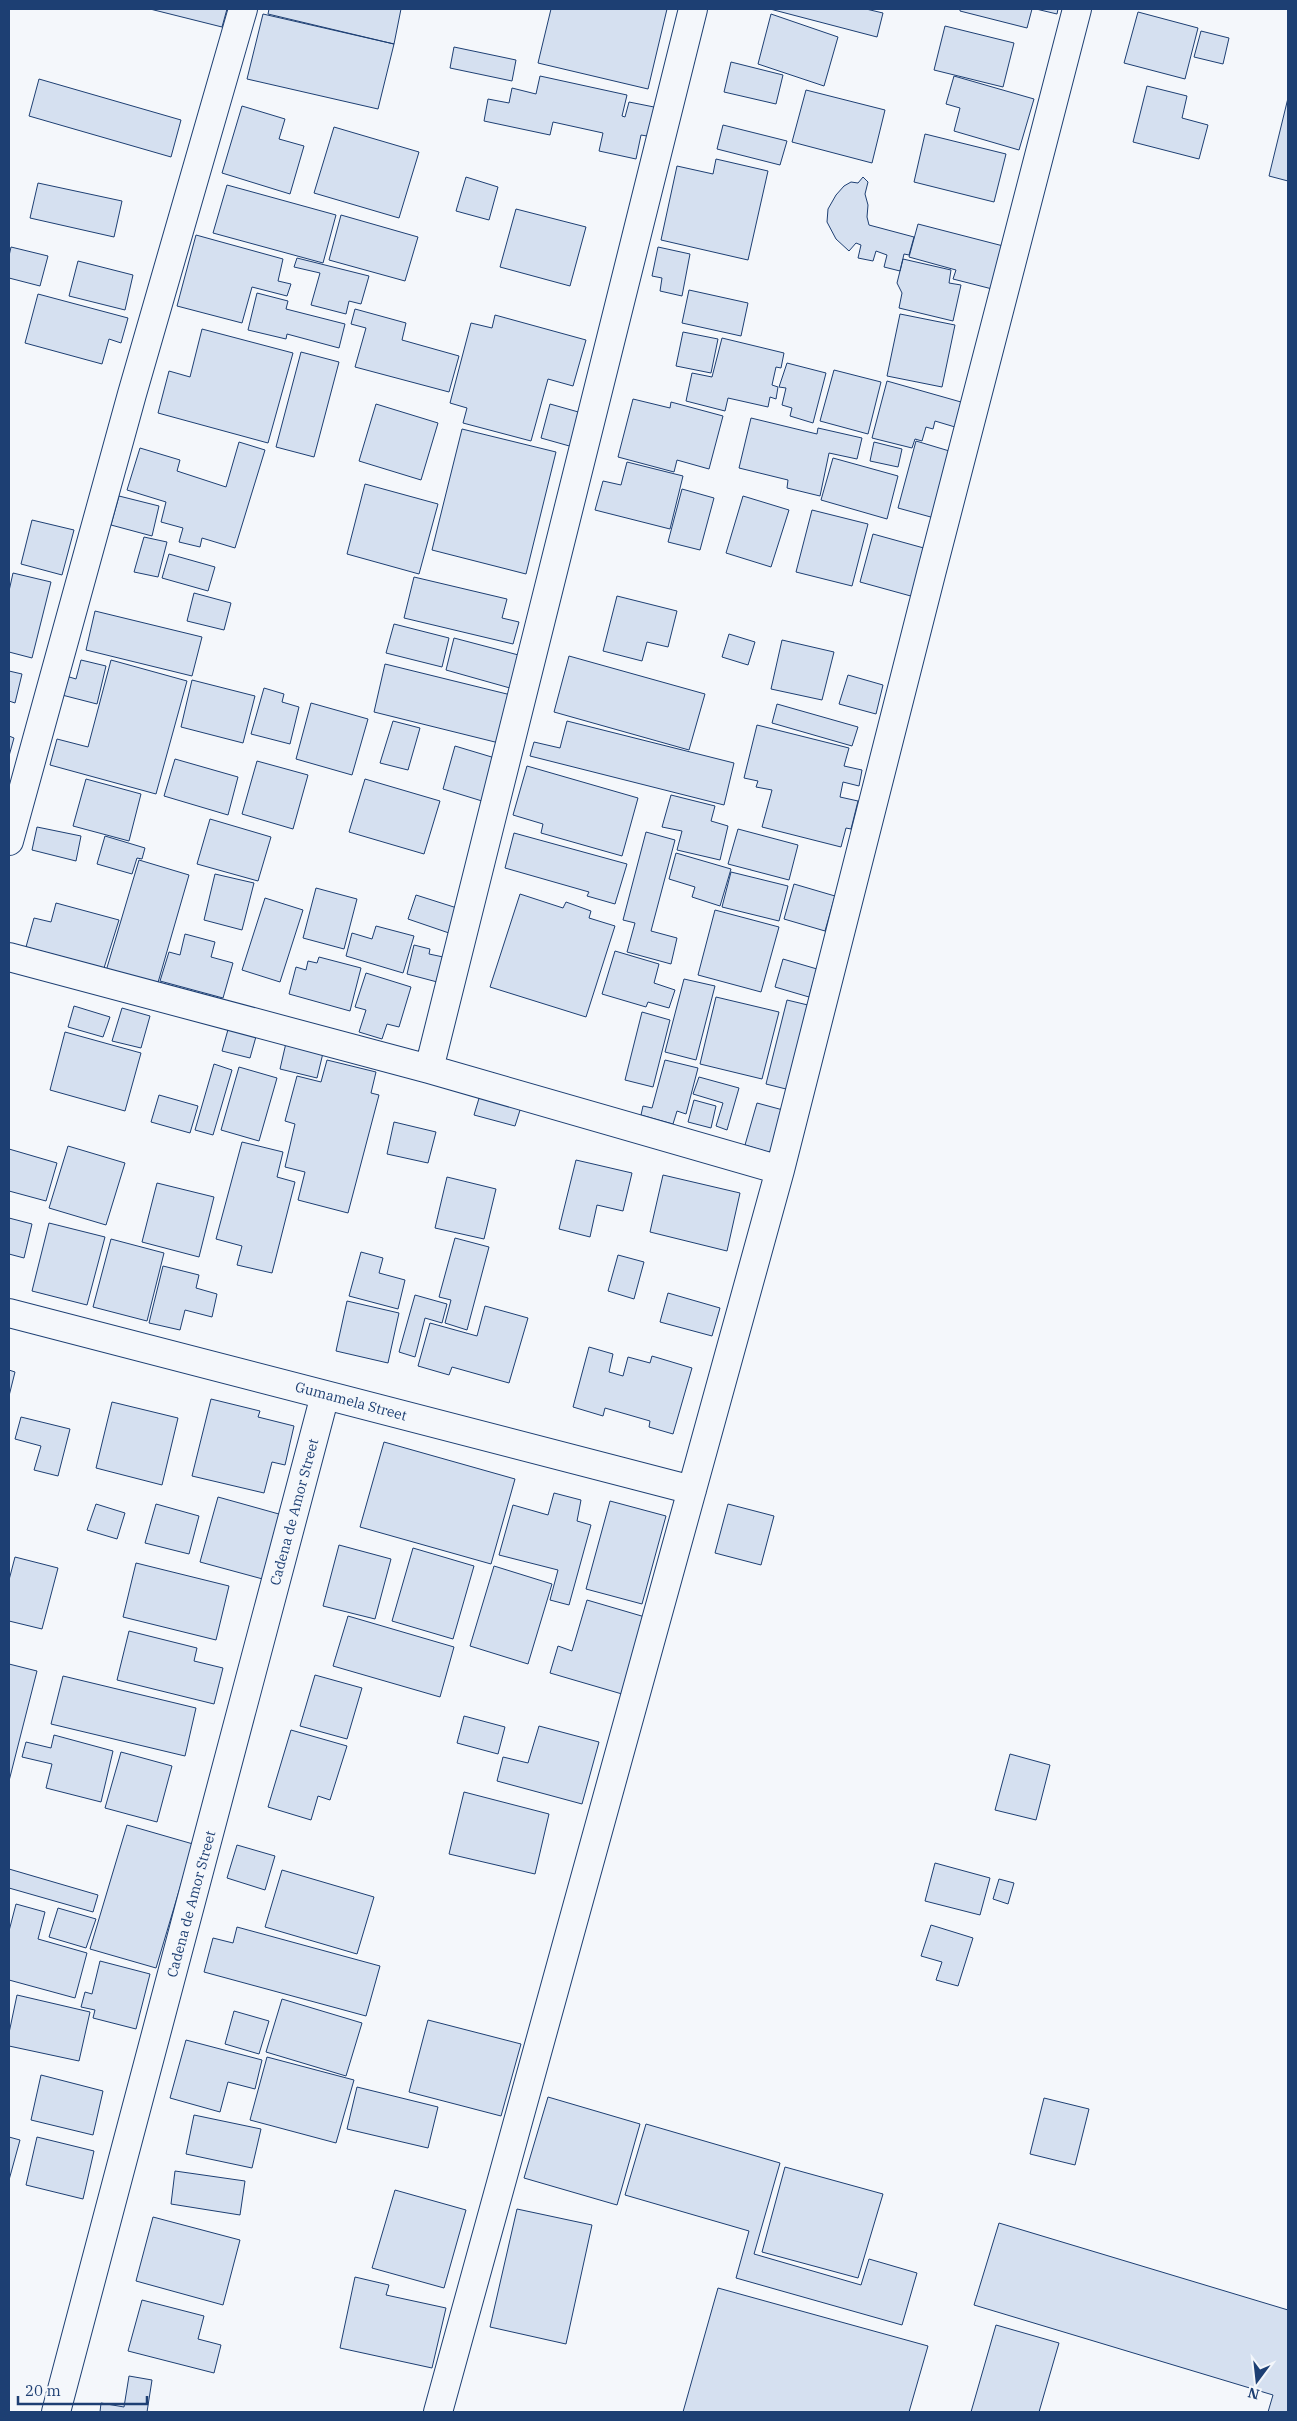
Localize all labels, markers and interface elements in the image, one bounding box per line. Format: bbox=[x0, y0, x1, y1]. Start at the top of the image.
street label: Gumamela Street bbox=[293, 1377, 409, 1425]
street label: Cadena de Amor Street bbox=[266, 1437, 322, 1587]
street label: Cadena de Amor Street bbox=[163, 1829, 219, 1979]
north arrow bbox=[1232, 2356, 1282, 2406]
scale bar bbox=[18, 2374, 146, 2406]
text: 20 m bbox=[25, 2381, 61, 2400]
text: N bbox=[1246, 2383, 1261, 2404]

